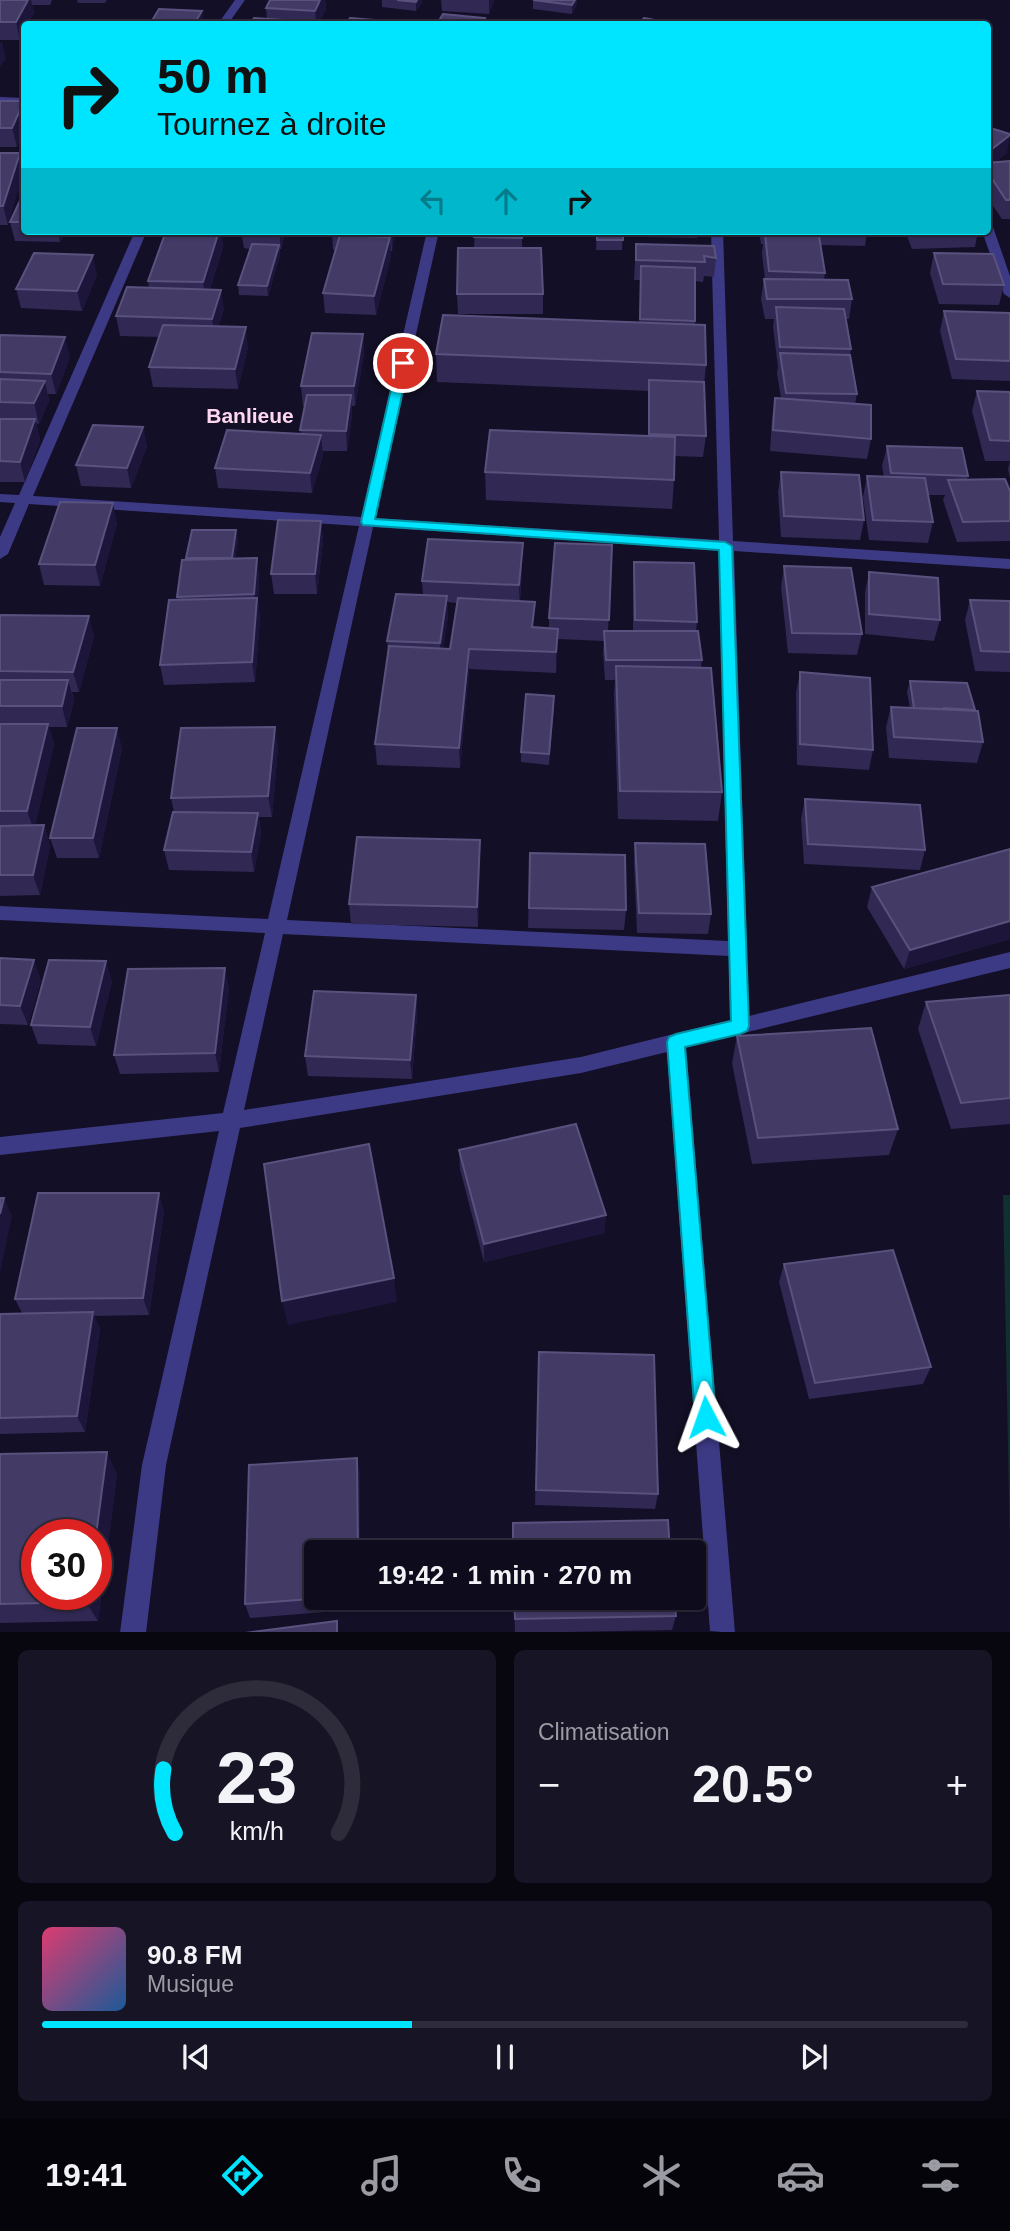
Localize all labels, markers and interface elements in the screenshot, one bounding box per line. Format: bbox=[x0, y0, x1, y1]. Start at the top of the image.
icon: right bbox=[42, 49, 133, 140]
text: 50 m bbox=[157, 49, 269, 103]
text: Tournez à droite bbox=[157, 106, 386, 142]
icon: left bbox=[414, 182, 452, 220]
icon: ahead bbox=[487, 182, 525, 220]
icon: right bbox=[560, 182, 598, 220]
pin bbox=[373, 333, 433, 393]
icon: arrive bbox=[384, 344, 422, 382]
district label: Banlieue bbox=[206, 404, 294, 427]
position arrow bbox=[669, 1380, 743, 1454]
speed limit sign: 30 bbox=[21, 1519, 112, 1610]
text: 19:42 · 1 min · 270 m bbox=[378, 1560, 632, 1590]
text: Climatisation bbox=[538, 1719, 670, 1745]
text: 23 bbox=[217, 1737, 297, 1818]
text: 20.5° bbox=[692, 1755, 814, 1813]
text: − bbox=[538, 1764, 560, 1806]
text: + bbox=[946, 1764, 968, 1806]
text: km/h bbox=[230, 1816, 284, 1844]
text: 90.8 FM bbox=[147, 1940, 242, 1970]
text: Musique bbox=[147, 1971, 234, 1997]
icon: previous bbox=[177, 2038, 215, 2076]
icon: pause bbox=[486, 2038, 524, 2076]
icon: next bbox=[795, 2038, 833, 2076]
icon: directions bbox=[218, 2151, 267, 2200]
icon: music bbox=[357, 2151, 406, 2200]
icon: phone bbox=[497, 2151, 546, 2200]
icon: climate bbox=[637, 2151, 686, 2200]
icon: car bbox=[776, 2151, 825, 2200]
icon: filters bbox=[916, 2151, 965, 2200]
text: 19:41 bbox=[45, 2157, 127, 2193]

